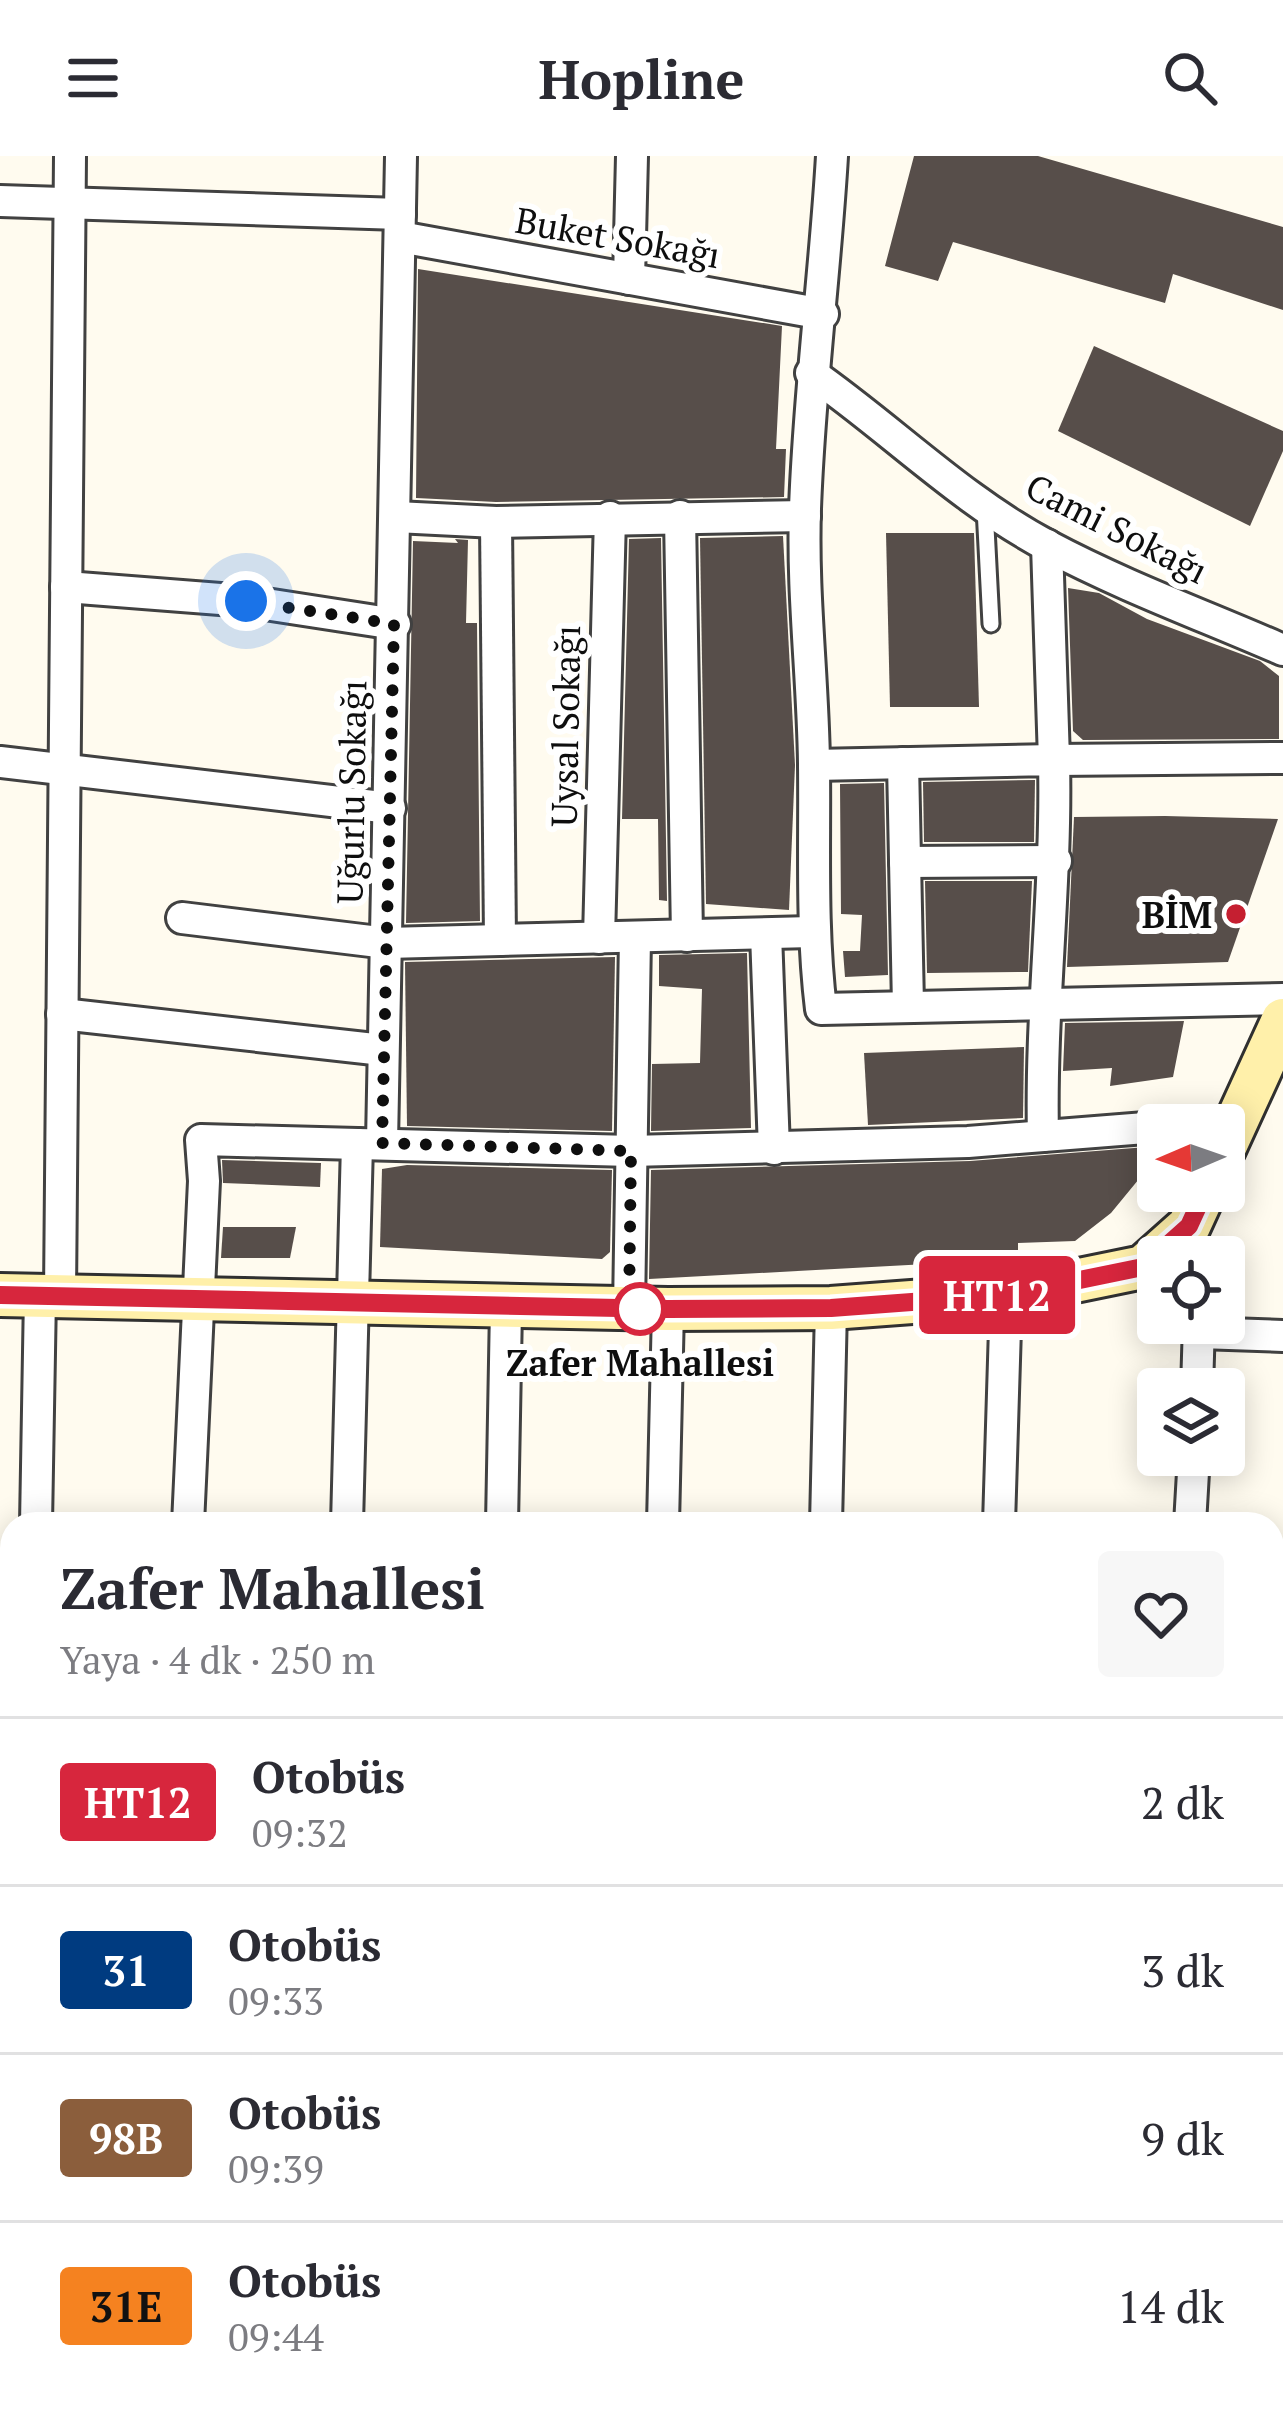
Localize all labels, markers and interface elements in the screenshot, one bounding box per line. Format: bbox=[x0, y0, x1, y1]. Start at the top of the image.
text: Hopline bbox=[538, 43, 745, 114]
icon: menu bbox=[60, 45, 126, 111]
icon: search bbox=[1157, 45, 1223, 111]
street label: Buket Sokağı bbox=[512, 196, 724, 278]
street label: Cami Sokağı bbox=[1018, 462, 1216, 594]
your location bbox=[216, 571, 276, 631]
street label: Uysal Sokağı bbox=[540, 625, 590, 827]
street label: Uğurlu Sokağı bbox=[326, 680, 376, 904]
place label: BİM bbox=[1142, 891, 1212, 938]
marker: BİM bbox=[1223, 901, 1249, 927]
north arrow bbox=[1137, 1104, 1245, 1212]
map controls bbox=[1137, 1104, 1245, 1476]
button: locate bbox=[1137, 1236, 1245, 1344]
line badge: HT12 bbox=[913, 1256, 1081, 1334]
text: HT12 bbox=[943, 1267, 1051, 1323]
marker: Zafer Mahallesi bbox=[615, 1284, 665, 1334]
place label: Zafer Mahallesi bbox=[506, 1339, 774, 1386]
button: layers bbox=[1137, 1368, 1245, 1476]
text: Zafer Mahallesi bbox=[60, 1550, 485, 1625]
button: heart bbox=[1098, 1551, 1224, 1677]
text: Yaya · 4 dk · 250 m bbox=[60, 1633, 375, 1685]
text: Otobüs bbox=[252, 1746, 405, 1806]
text: 2 dk bbox=[1141, 1772, 1224, 1832]
text: HT12 bbox=[84, 1774, 192, 1830]
text: 09:32 bbox=[252, 1806, 348, 1858]
text: Otobüs bbox=[228, 1914, 381, 1974]
text: 3 dk bbox=[1141, 1940, 1224, 2000]
text: 31 bbox=[102, 1942, 150, 1998]
text: 09:33 bbox=[228, 1974, 324, 2026]
text: Otobüs bbox=[228, 2082, 381, 2142]
text: 9 dk bbox=[1141, 2108, 1224, 2168]
text: 98B bbox=[89, 2110, 163, 2166]
text: 09:39 bbox=[228, 2142, 324, 2194]
text: Otobüs bbox=[228, 2250, 381, 2310]
text: 14 dk bbox=[1117, 2276, 1224, 2336]
text: 31E bbox=[90, 2278, 162, 2334]
text: 09:44 bbox=[228, 2310, 324, 2362]

